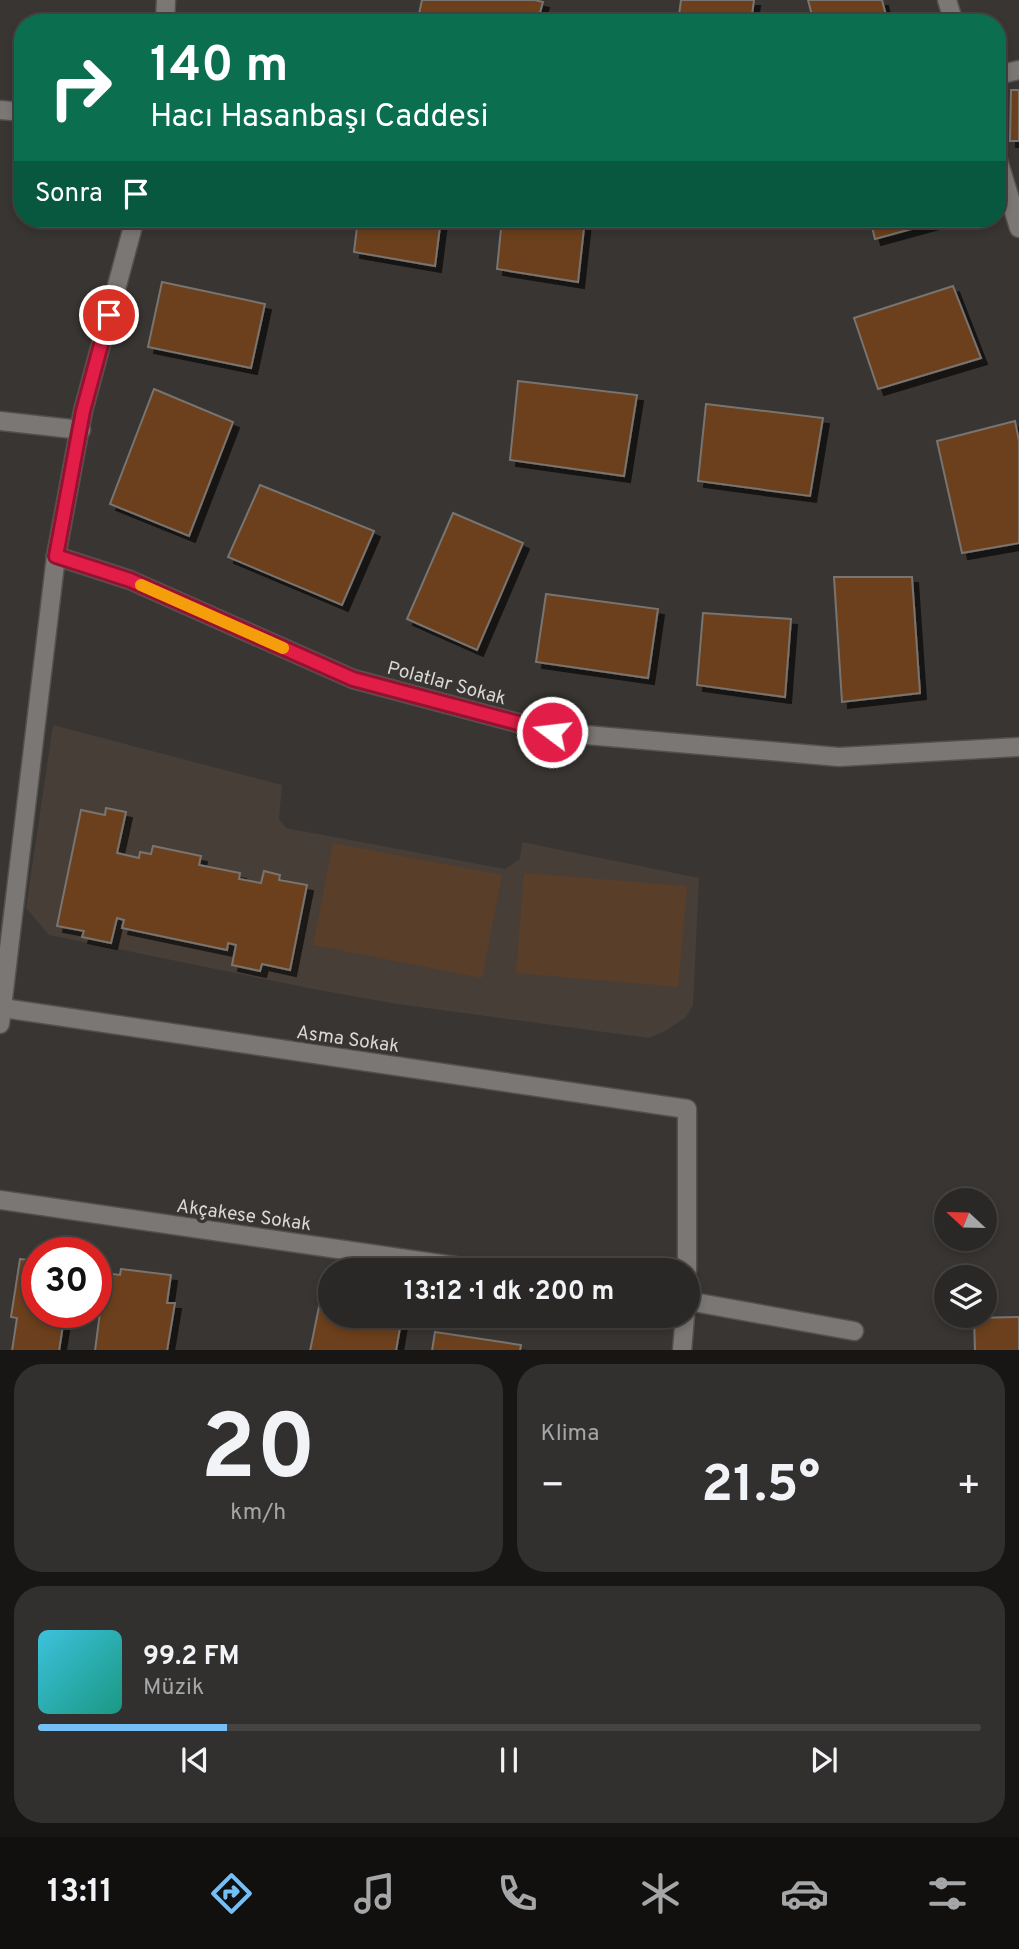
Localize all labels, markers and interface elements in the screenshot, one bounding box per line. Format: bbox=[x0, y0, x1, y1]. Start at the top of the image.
text: 140 m bbox=[150, 37, 289, 99]
icon: right bbox=[35, 42, 126, 133]
text: Hacı Hasanbaşı Caddesi bbox=[150, 98, 489, 138]
icon: arrive bbox=[117, 175, 155, 213]
text: Sonra bbox=[35, 178, 103, 211]
pin bbox=[79, 285, 139, 345]
icon: arrive bbox=[90, 296, 128, 334]
street label: Polatlar Sokak bbox=[384, 656, 509, 711]
position arrow bbox=[515, 695, 589, 769]
street label: Asma Sokak bbox=[295, 1021, 401, 1059]
north arrow bbox=[934, 1188, 998, 1251]
map controls bbox=[934, 1188, 997, 1328]
street label: Akçakese Sokak bbox=[175, 1195, 313, 1237]
speed limit sign: 30 bbox=[21, 1237, 112, 1328]
button: layers bbox=[934, 1265, 997, 1328]
text: 13:12 · 1 dk · 200 m bbox=[404, 1276, 614, 1309]
text: 20 bbox=[201, 1396, 316, 1511]
text: Klima bbox=[541, 1420, 599, 1449]
text: 21.5° bbox=[701, 1454, 820, 1520]
text: − bbox=[541, 1463, 565, 1512]
text: + bbox=[956, 1463, 981, 1512]
text: km/h bbox=[230, 1499, 286, 1528]
text: 99.2 FM bbox=[143, 1641, 240, 1674]
text: Müzik bbox=[143, 1674, 204, 1703]
icon: previous bbox=[176, 1741, 214, 1779]
icon: pause bbox=[490, 1741, 528, 1779]
icon: next bbox=[805, 1741, 843, 1779]
icon: directions bbox=[207, 1869, 256, 1918]
icon: music bbox=[350, 1869, 399, 1918]
icon: phone bbox=[493, 1869, 542, 1918]
icon: climate bbox=[636, 1869, 685, 1918]
icon: car bbox=[780, 1869, 829, 1918]
icon: filters bbox=[923, 1869, 972, 1918]
text: 13:11 bbox=[47, 1873, 112, 1913]

